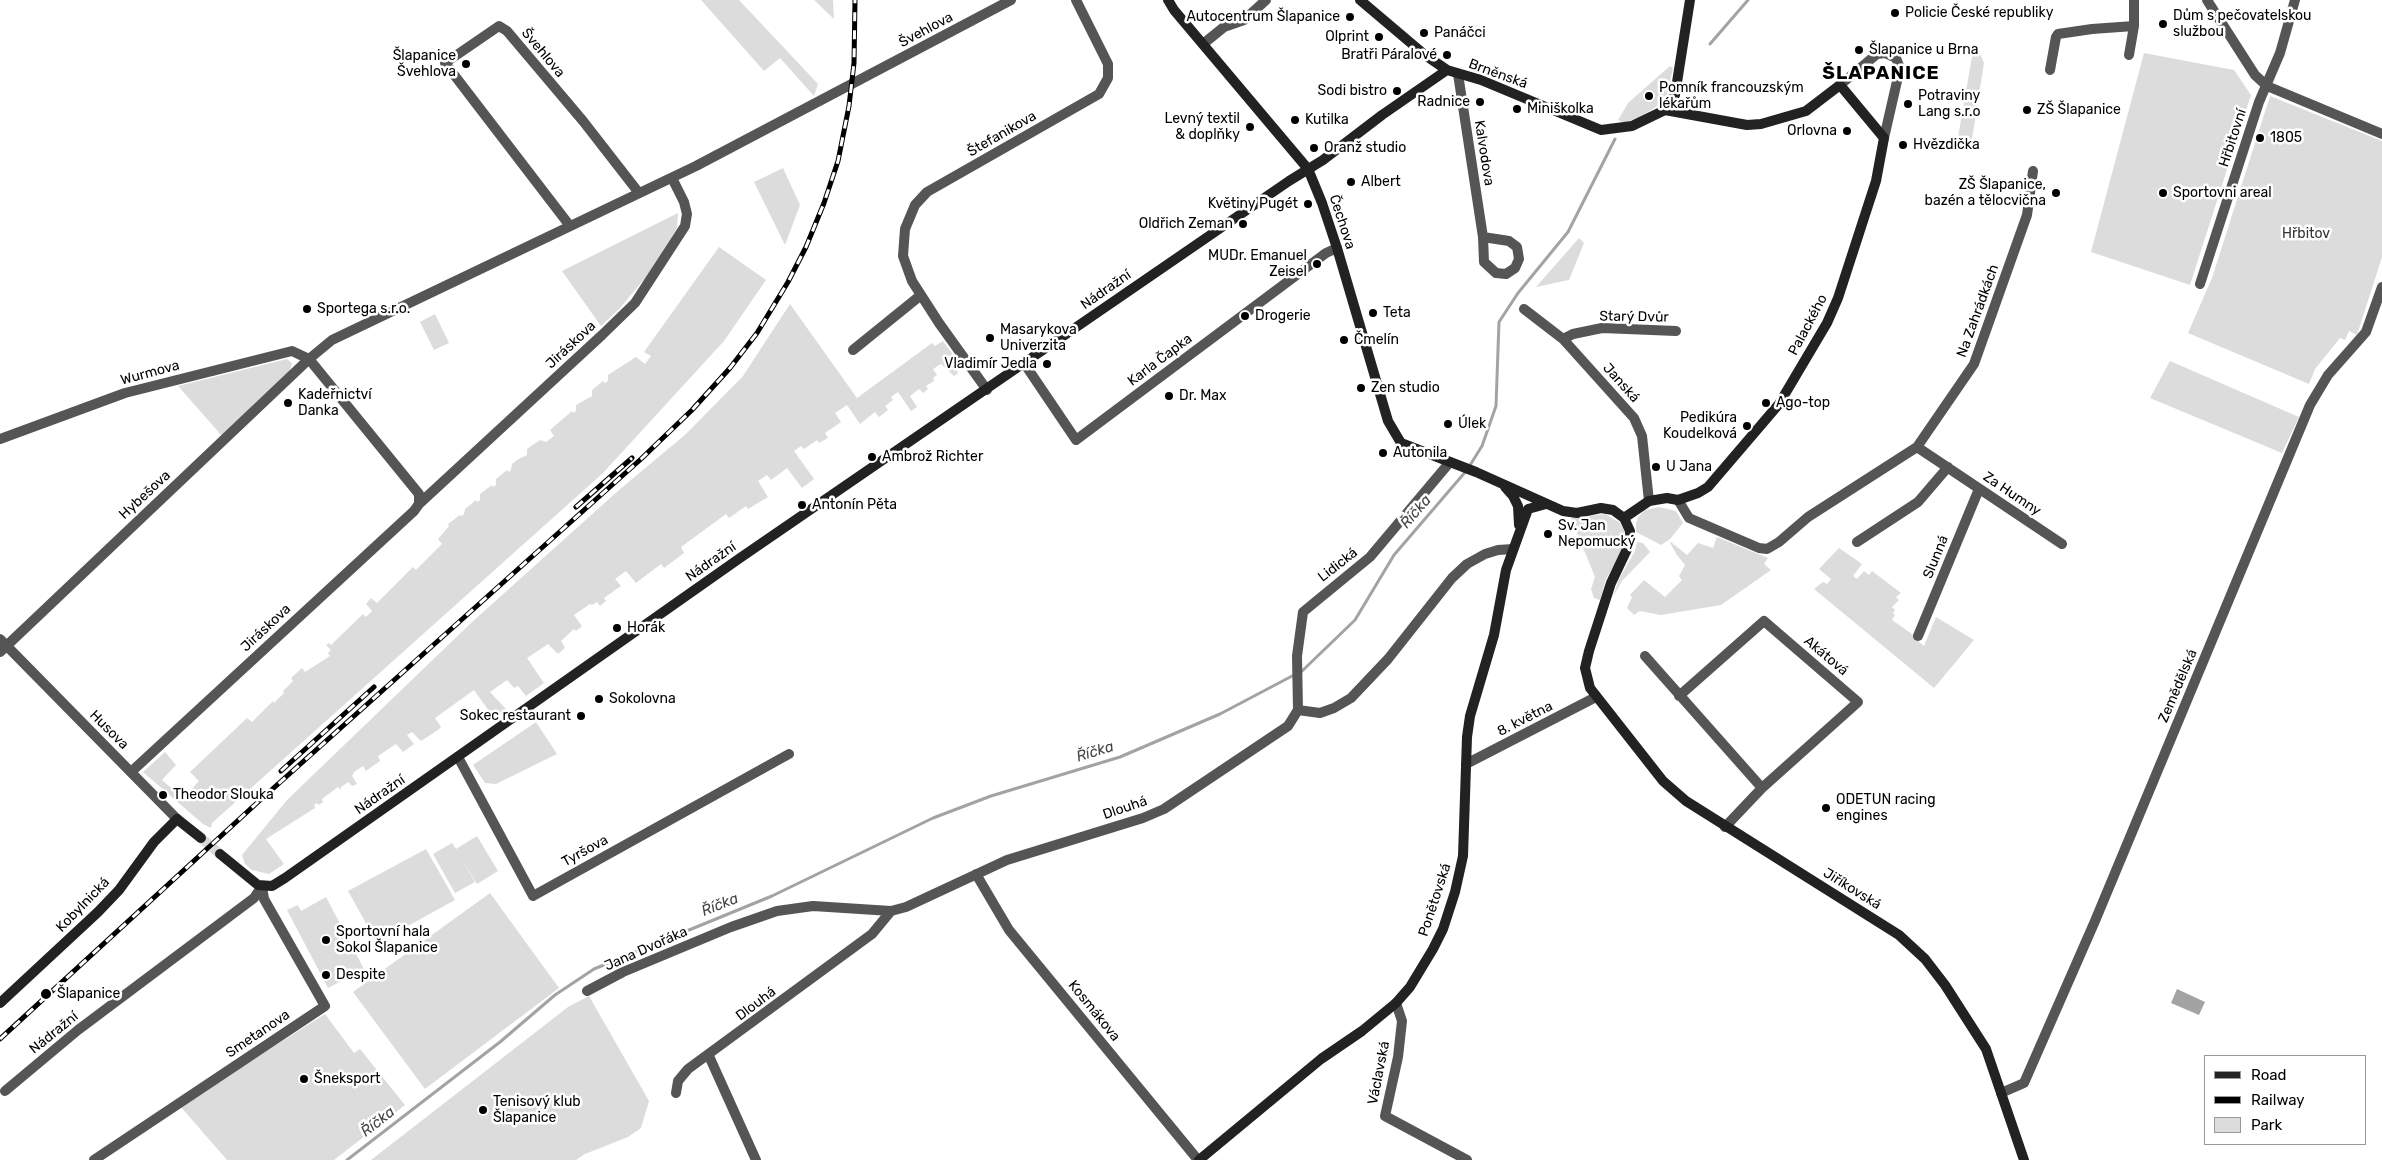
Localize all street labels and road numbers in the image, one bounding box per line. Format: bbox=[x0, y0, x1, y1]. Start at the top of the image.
street label: Švehlova bbox=[896, 9, 956, 51]
street label: Švehlova bbox=[518, 25, 568, 81]
street label: Brněnská bbox=[1466, 56, 1530, 92]
street label: Hřbitovní bbox=[2216, 107, 2250, 169]
street label: Štefanikova bbox=[965, 108, 1039, 160]
street label: Kalvodova bbox=[1471, 119, 1497, 187]
street label: Čechova bbox=[1325, 193, 1359, 251]
street label: Na Zahrádkách bbox=[1953, 262, 2003, 360]
street label: Nádražní bbox=[1078, 267, 1134, 313]
street label: Palackého bbox=[1785, 292, 1831, 358]
street label: Starý Dvůr bbox=[1599, 308, 1669, 326]
street label: Jiráskova bbox=[543, 318, 599, 372]
street label: Karla Čapka bbox=[1125, 330, 1195, 390]
street label: Wurmova bbox=[119, 357, 181, 389]
street label: Janská bbox=[1599, 360, 1643, 406]
street label: Hybešova bbox=[116, 467, 174, 523]
street label: Za Humny bbox=[1980, 468, 2044, 520]
street label: Slunná bbox=[1920, 533, 1952, 581]
street label: Nádražní bbox=[683, 539, 739, 585]
street label: Lidická bbox=[1315, 544, 1361, 586]
street label: Jiráskova bbox=[238, 601, 294, 655]
street label: Akátová bbox=[1800, 633, 1852, 679]
street label: Zemědělská bbox=[2155, 647, 2201, 725]
street label: 8. května bbox=[1494, 698, 1556, 740]
street label: Husova bbox=[86, 707, 132, 753]
street label: Nádražní bbox=[352, 772, 408, 818]
street label: Dlouhá bbox=[1101, 793, 1149, 823]
street label: Tyršova bbox=[559, 832, 611, 870]
street label: Ponětovská bbox=[1415, 861, 1455, 939]
street label: Jiříkovská bbox=[1820, 865, 1884, 913]
street label: Kobylnická bbox=[53, 874, 113, 936]
street label: Jana Dvořáka bbox=[602, 923, 690, 975]
street label: Kosmákova bbox=[1064, 977, 1124, 1045]
street label: Dlouhá bbox=[733, 984, 779, 1024]
street label: Smetanova bbox=[223, 1006, 293, 1062]
street label: Nádražní bbox=[26, 1008, 82, 1058]
street label: Václavská bbox=[1365, 1040, 1393, 1106]

